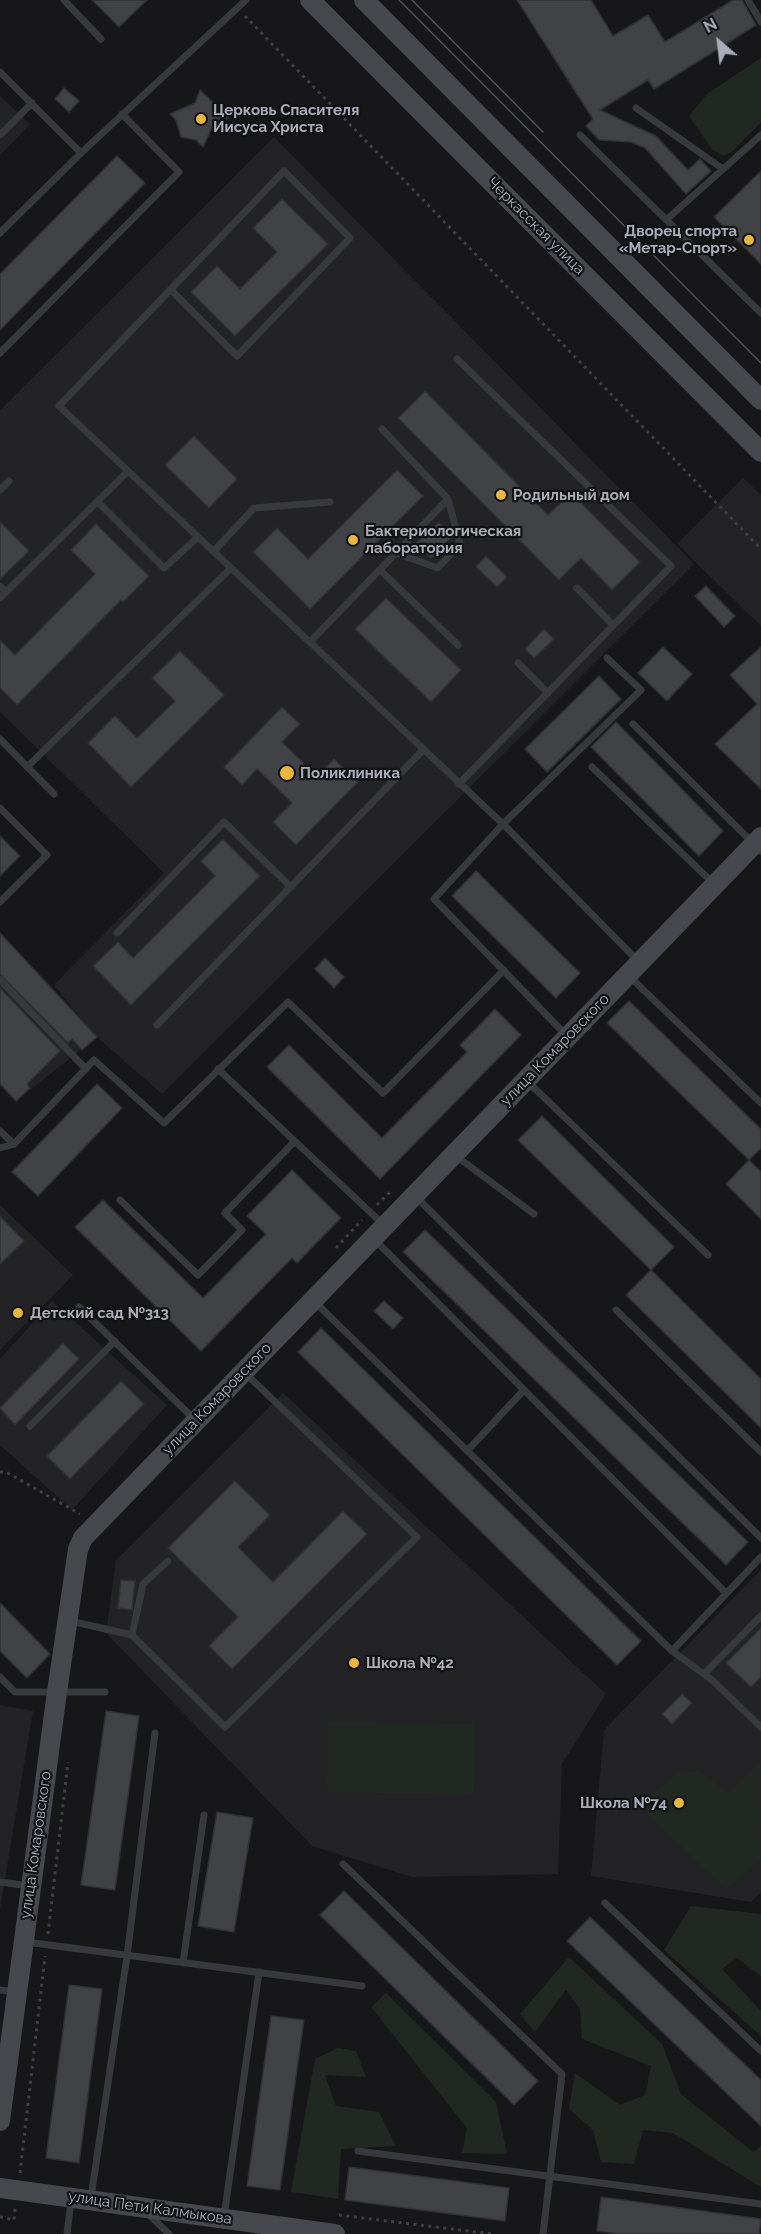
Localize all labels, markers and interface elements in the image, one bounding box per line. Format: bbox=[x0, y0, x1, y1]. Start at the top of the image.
north arrow bbox=[689, 12, 749, 72]
text: N bbox=[700, 14, 720, 37]
place label: Церковь Спасителя Иисуса Христа bbox=[213, 101, 359, 136]
marker: Церковь Спасителя Иисуса Христа bbox=[194, 112, 208, 126]
street label: Черкасская улица bbox=[484, 174, 588, 278]
place label: Дворец спорта «Метар-Спорт» bbox=[619, 222, 737, 257]
marker: Дворец спорта «Метар-Спорт» bbox=[742, 233, 756, 247]
place label: Родильный дом bbox=[513, 486, 630, 504]
marker: Родильный дом bbox=[494, 488, 508, 502]
place label: Бактериологическая лаборатория bbox=[365, 522, 521, 557]
marker: Бактериологическая лаборатория bbox=[346, 533, 360, 547]
marker: Поликлиника bbox=[278, 764, 296, 782]
place label: Поликлиника bbox=[300, 764, 400, 782]
street label: улица Комаровского bbox=[497, 990, 613, 1110]
place label: Детский сад №313 bbox=[30, 1304, 169, 1322]
marker: Детский сад №313 bbox=[11, 1306, 25, 1320]
street label: улица Комаровского bbox=[159, 1339, 275, 1459]
place label: Школа №42 bbox=[366, 1654, 454, 1672]
marker: Школа №42 bbox=[347, 1656, 361, 1670]
street label: улица Комаровского bbox=[17, 1770, 55, 1920]
place label: Школа №74 bbox=[580, 1794, 667, 1812]
marker: Школа №74 bbox=[672, 1796, 686, 1810]
street label: улица Пети Калмыкова bbox=[67, 2188, 233, 2228]

